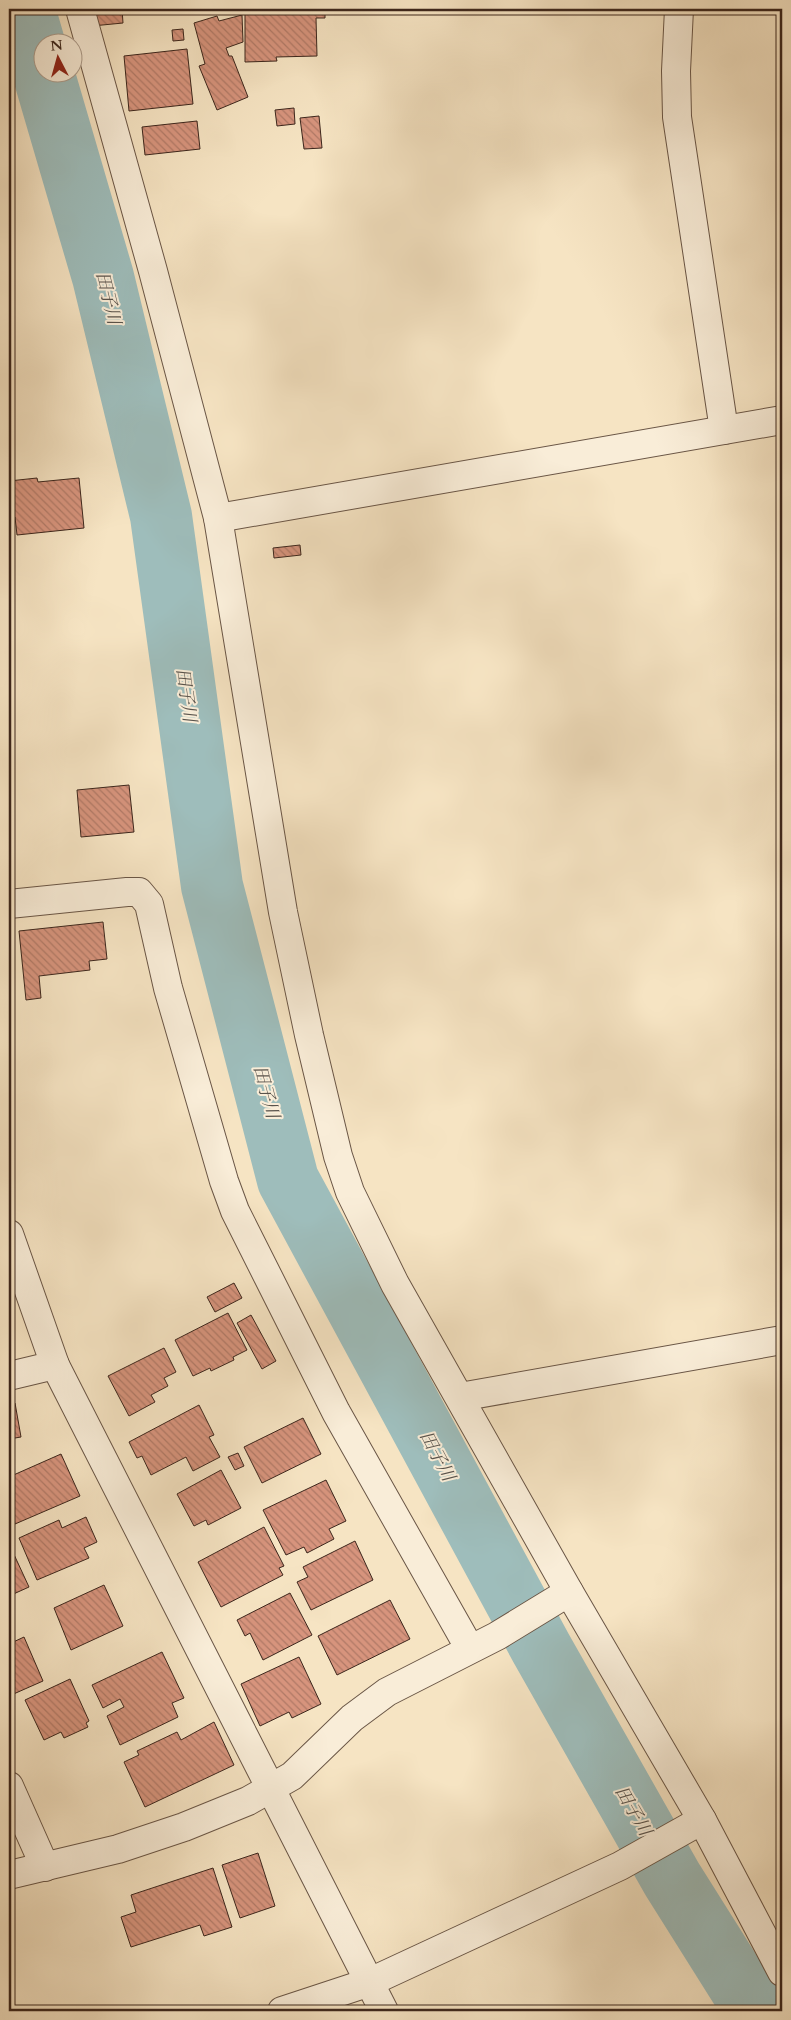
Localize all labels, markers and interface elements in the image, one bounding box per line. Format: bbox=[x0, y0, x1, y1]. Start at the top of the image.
north arrow bbox=[32, 32, 82, 82]
text: N bbox=[50, 35, 64, 56]
water label: 田子川 bbox=[89, 269, 127, 329]
water label: 田子川 bbox=[170, 667, 202, 725]
water label: 田子川 bbox=[247, 1063, 286, 1123]
water label: 田子川 bbox=[413, 1426, 462, 1487]
water label: 田子川 bbox=[609, 1781, 658, 1842]

